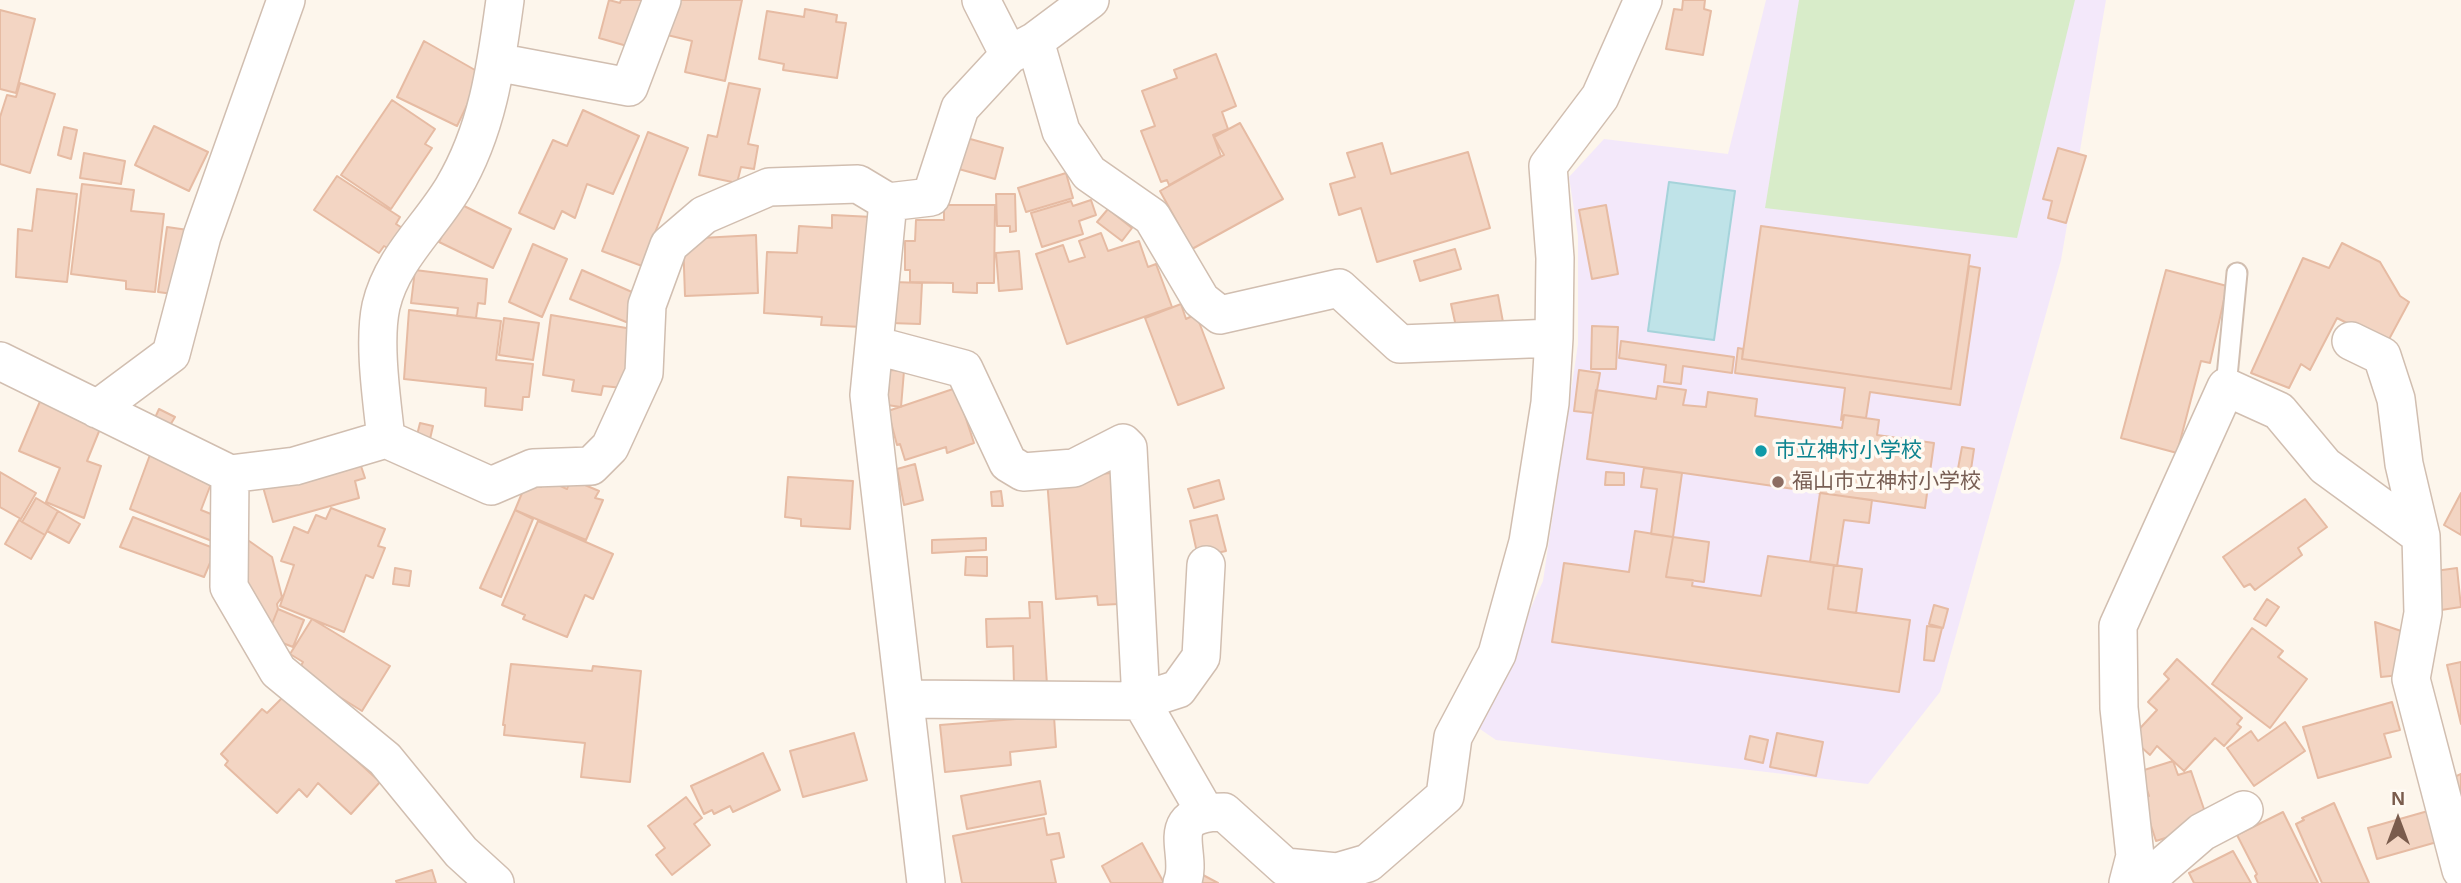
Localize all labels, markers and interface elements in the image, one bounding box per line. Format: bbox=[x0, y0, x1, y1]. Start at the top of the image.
place label: 市立神村小学校 bbox=[1775, 438, 1922, 464]
marker: 市立神村小学校 bbox=[1753, 443, 1769, 459]
place label: 福山市立神村小学校 bbox=[1792, 469, 1981, 495]
marker: 福山市立神村小学校 bbox=[1770, 474, 1786, 490]
north arrow bbox=[2363, 785, 2433, 855]
text: N bbox=[2391, 788, 2405, 809]

